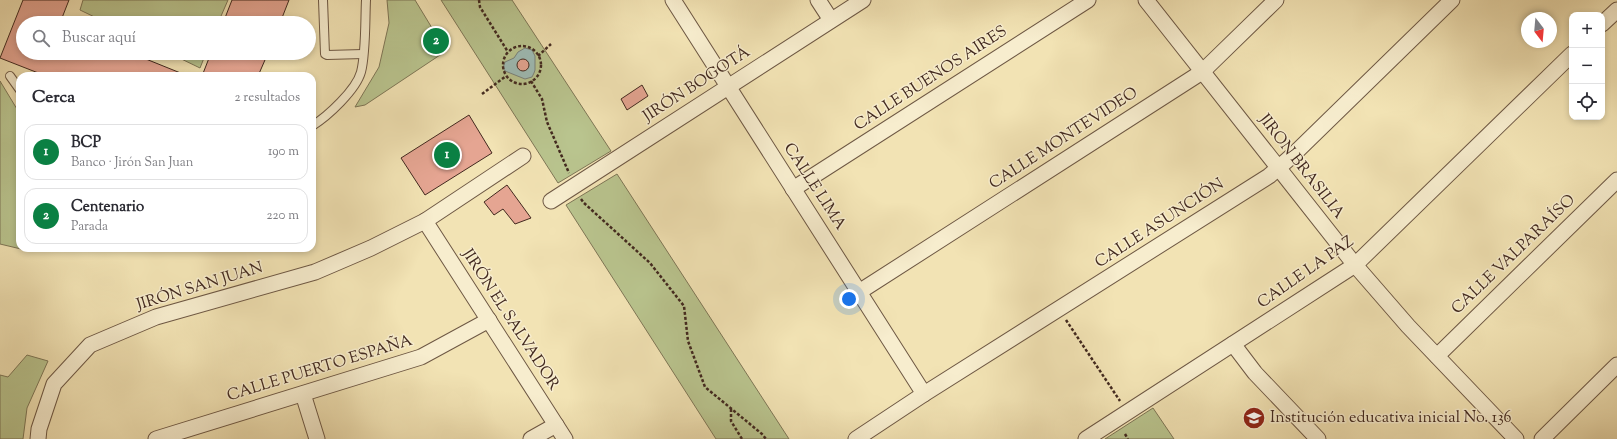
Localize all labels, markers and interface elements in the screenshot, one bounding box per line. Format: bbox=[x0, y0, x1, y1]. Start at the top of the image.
north arrow bbox=[1521, 12, 1557, 48]
map controls bbox=[1569, 12, 1605, 120]
button: + bbox=[1569, 12, 1605, 48]
search box bbox=[16, 16, 316, 60]
street label: CALLE BUENOS AIRES bbox=[850, 21, 1012, 137]
pin: 2 bbox=[423, 26, 449, 56]
icon: search bbox=[30, 27, 52, 49]
text: Buscar aquí bbox=[62, 28, 136, 49]
street label: JIRÓN BOGOTÁ bbox=[637, 41, 755, 129]
button: − bbox=[1569, 48, 1605, 84]
street label: CALLE MONTEVIDEO bbox=[985, 82, 1143, 196]
button: locate bbox=[1569, 84, 1605, 120]
text: Cerca bbox=[32, 86, 75, 110]
text: 2 resultados bbox=[234, 89, 300, 107]
street label: JIRON BRASILIA bbox=[1252, 109, 1349, 224]
text: BCP bbox=[71, 133, 101, 154]
street label: CALLE LIMA bbox=[777, 139, 851, 235]
pin: 1 bbox=[434, 140, 460, 170]
text: 1 bbox=[44, 143, 48, 161]
text: 190 m bbox=[268, 143, 299, 161]
text: Banco · Jirón San Juan bbox=[71, 154, 194, 172]
street label: CALLE ASUNCIÓN bbox=[1090, 173, 1229, 274]
street label: CALLE VALPARAÍSO bbox=[1447, 190, 1581, 320]
text: Centenario bbox=[71, 197, 144, 218]
text: 2 bbox=[43, 207, 49, 225]
text: 220 m bbox=[266, 207, 299, 225]
text: Parada bbox=[71, 218, 108, 236]
street label: CALLE LA PAZ bbox=[1253, 231, 1359, 315]
street label: JIRÓN EL SALVADOR bbox=[455, 243, 566, 396]
street label: JIRÓN SAN JUAN bbox=[133, 256, 266, 317]
your location bbox=[839, 289, 859, 309]
street label: CALLE PUERTO ESPAÑA bbox=[224, 330, 416, 408]
school or university icon: Institución educativa inicial No. 136 bbox=[1241, 405, 1267, 431]
place label: Institución educativa inicial No. 136 bbox=[1270, 407, 1512, 430]

